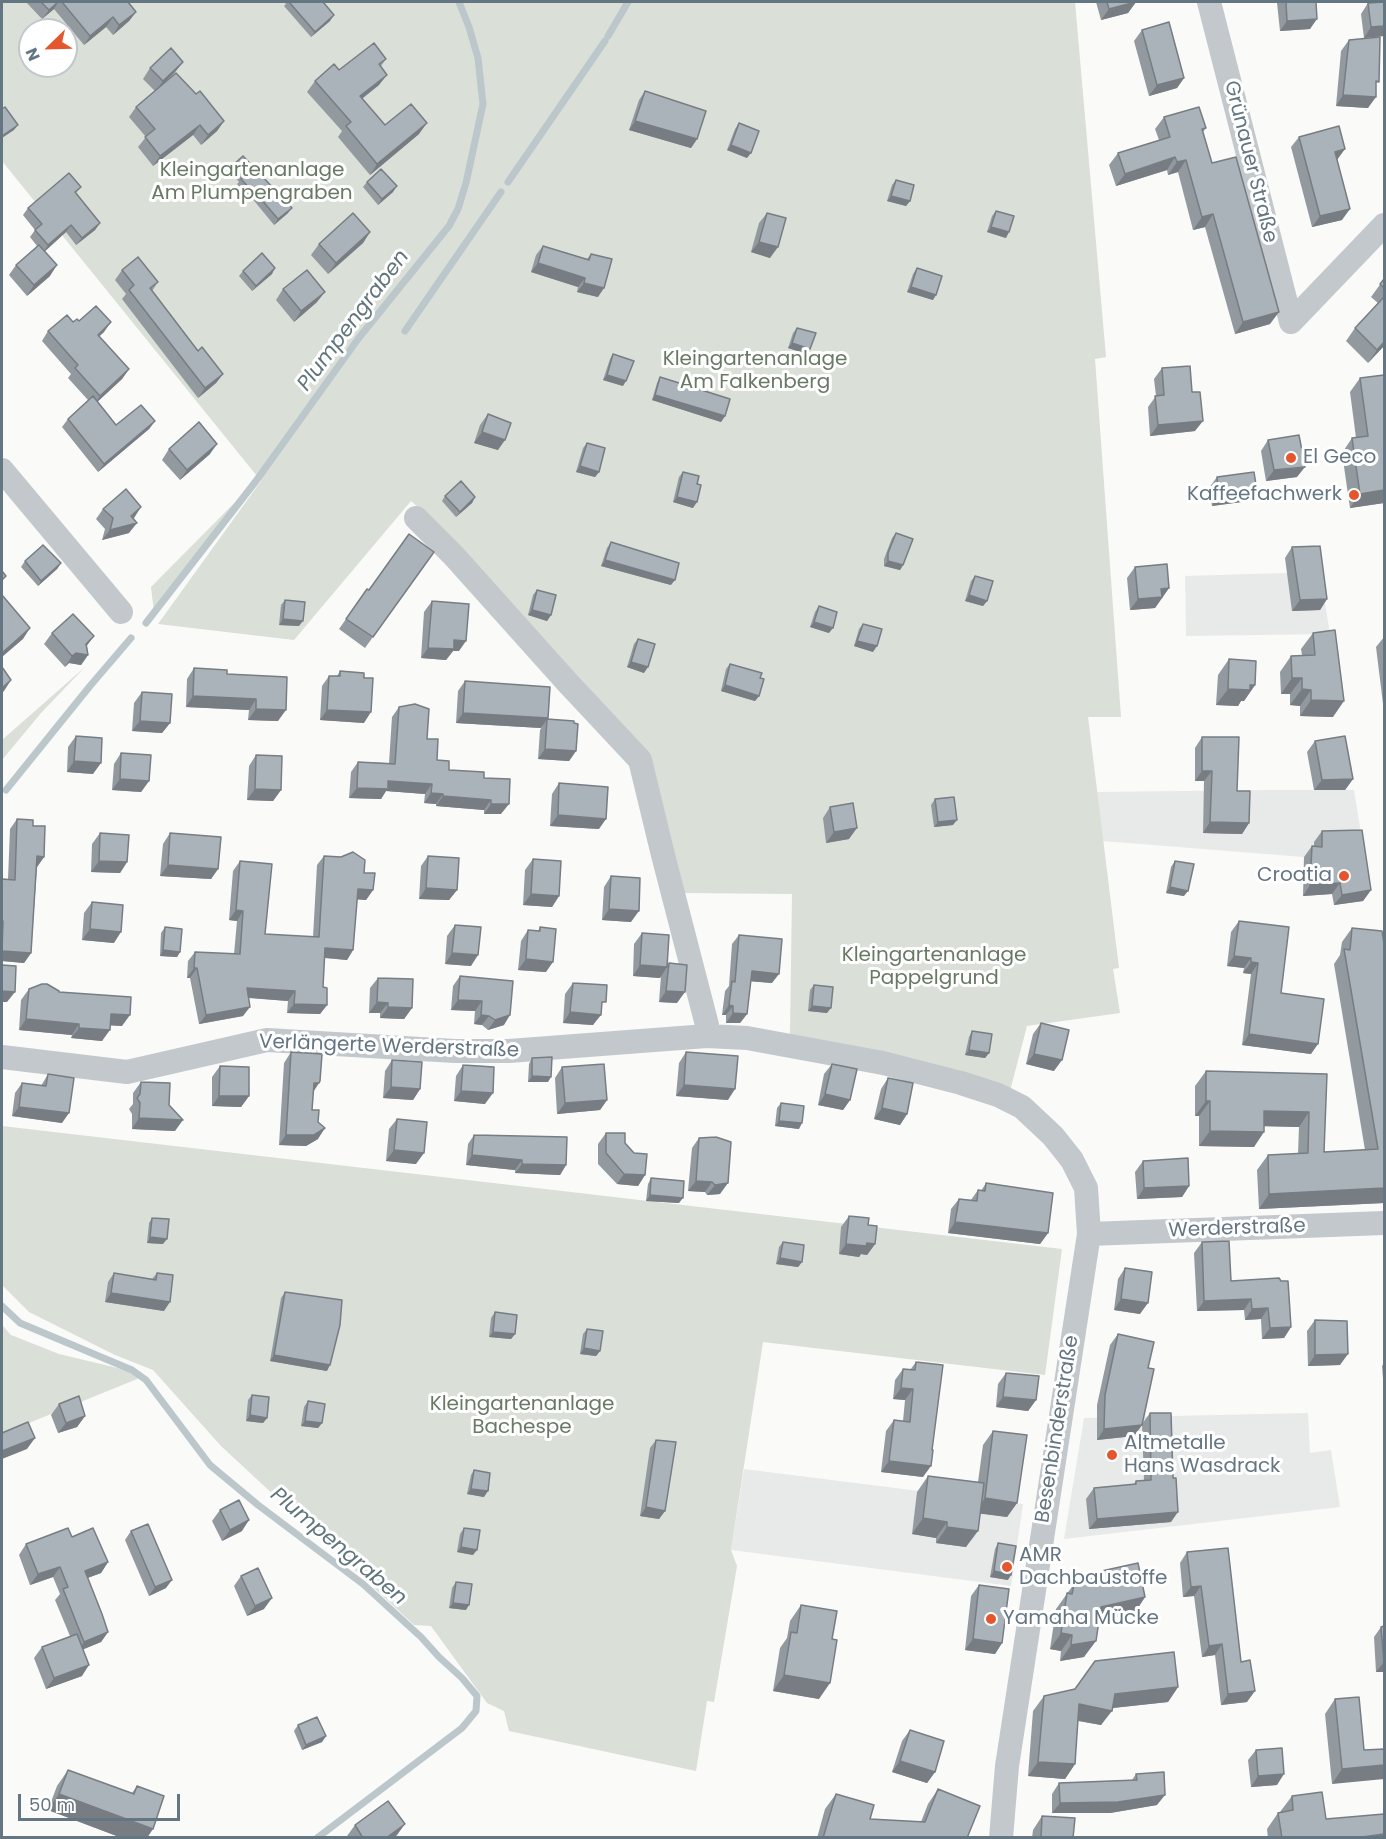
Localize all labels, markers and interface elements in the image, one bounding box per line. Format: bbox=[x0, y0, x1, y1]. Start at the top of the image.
north arrow bbox=[18, 18, 78, 78]
text: N bbox=[20, 44, 46, 64]
street label: Grünauer Straße bbox=[1218, 78, 1282, 246]
park label: Kleingartenanlage Am Plumpengraben bbox=[151, 159, 353, 206]
water label: Plumpengraben bbox=[293, 246, 415, 396]
park label: Kleingartenanlage Am Falkenberg bbox=[663, 348, 847, 395]
place label: El Geco bbox=[1303, 446, 1376, 470]
marker: El Geco bbox=[1284, 451, 1298, 465]
place label: Kaffeefachwerk bbox=[1187, 483, 1342, 507]
marker: Kaffeefachwerk bbox=[1347, 488, 1361, 502]
place label: Croatia bbox=[1257, 864, 1332, 888]
marker: Croatia bbox=[1337, 869, 1351, 883]
park label: Kleingartenanlage Pappelgrund bbox=[842, 944, 1026, 991]
street label: Verlängerte Werderstraße bbox=[258, 1030, 520, 1064]
street label: Werderstraße bbox=[1168, 1215, 1306, 1243]
street label: Besenbinderstraße bbox=[1031, 1333, 1085, 1525]
park label: Kleingartenanlage Bachespe bbox=[430, 1393, 614, 1440]
place label: Altmetalle Hans Wasdrack bbox=[1124, 1432, 1280, 1479]
marker: Altmetalle Hans Wasdrack bbox=[1105, 1448, 1119, 1462]
water label: Plumpengraben bbox=[265, 1483, 411, 1611]
place label: AMR Dachbaustoffe bbox=[1019, 1544, 1168, 1591]
marker: AMR Dachbaustoffe bbox=[1000, 1560, 1014, 1574]
place label: Yamaha Mücke bbox=[1003, 1607, 1159, 1631]
marker: Yamaha Mücke bbox=[984, 1612, 998, 1626]
scale bar bbox=[21, 1782, 183, 1820]
text: 50 m bbox=[29, 1792, 75, 1817]

